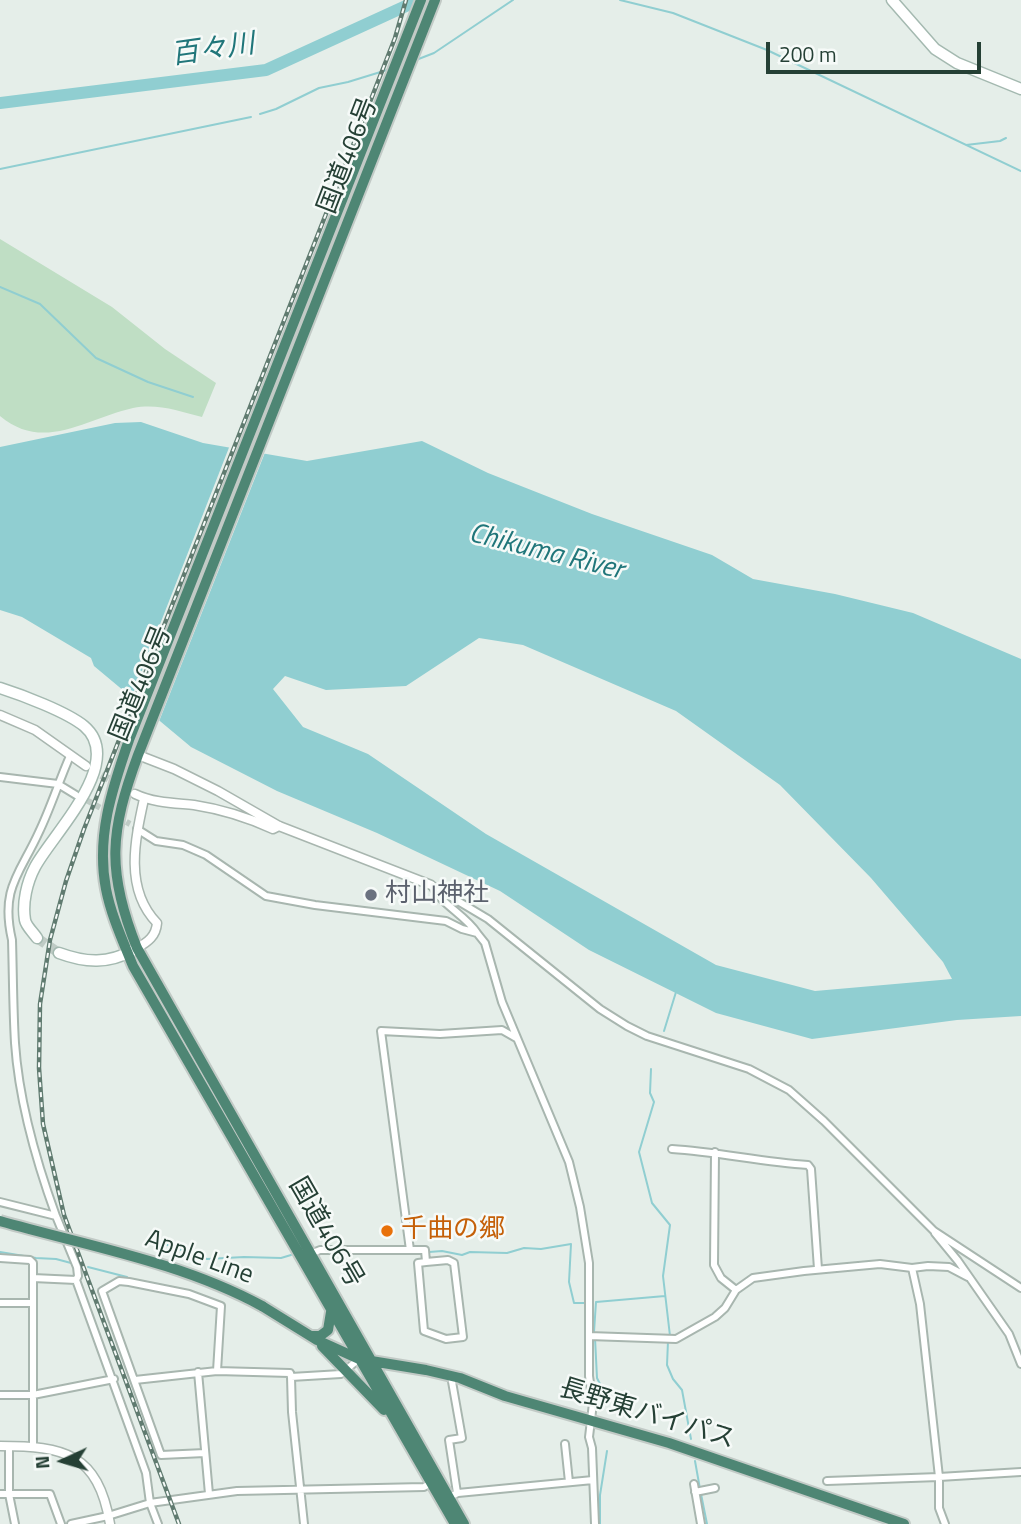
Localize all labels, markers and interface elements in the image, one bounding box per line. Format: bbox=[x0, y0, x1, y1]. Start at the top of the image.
scale bar bbox=[769, 28, 984, 72]
water label: 百々川 bbox=[169, 29, 257, 73]
text: 200 m bbox=[779, 38, 836, 70]
street label: 国道406号 bbox=[313, 94, 385, 218]
water label: Chikuma River bbox=[465, 518, 627, 588]
street label: 国道406号 bbox=[105, 622, 179, 746]
place label: 村山神社 bbox=[385, 879, 489, 911]
marker: 村山神社 bbox=[363, 887, 379, 903]
street label: 国道406号 bbox=[281, 1173, 369, 1293]
place label: 千曲の郷 bbox=[401, 1215, 505, 1247]
marker: 千曲の郷 bbox=[379, 1223, 395, 1239]
street label: Apple Line bbox=[141, 1224, 257, 1292]
street label: 長野東バイパス bbox=[555, 1373, 739, 1457]
north arrow bbox=[28, 1426, 98, 1496]
text: N bbox=[27, 1455, 56, 1470]

